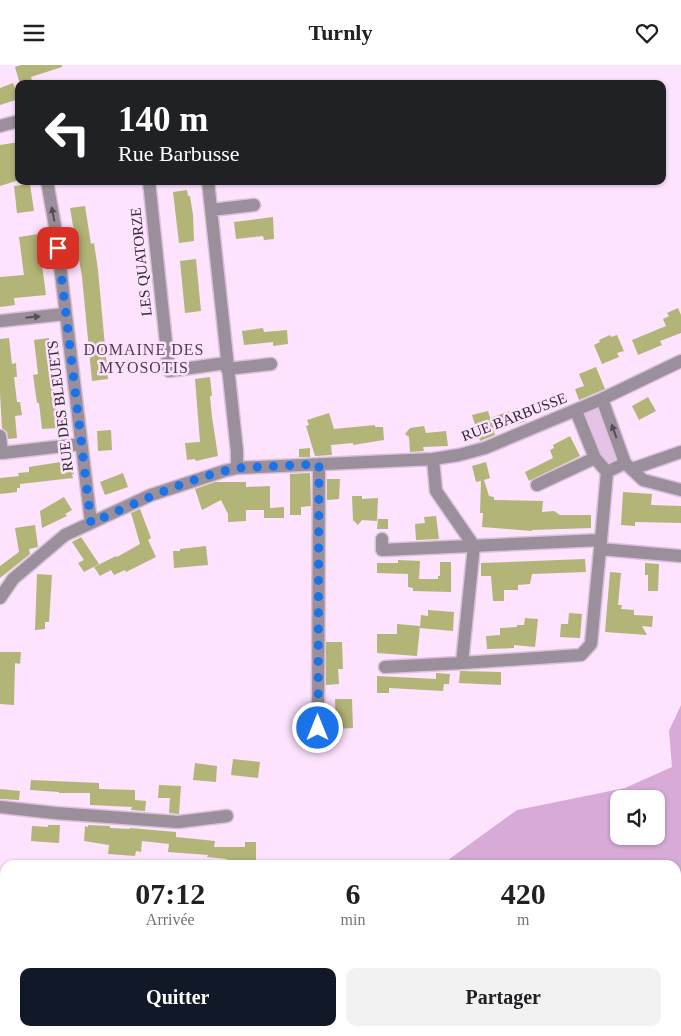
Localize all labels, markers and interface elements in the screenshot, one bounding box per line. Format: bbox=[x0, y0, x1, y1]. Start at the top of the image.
icon: menu bbox=[20, 19, 48, 47]
icon: heart bbox=[633, 19, 661, 47]
text: Turnly bbox=[308, 20, 373, 45]
icon: left bbox=[35, 100, 100, 165]
text: 140 m bbox=[118, 100, 208, 139]
text: Rue Barbusse bbox=[118, 141, 240, 166]
one-way arrow bbox=[48, 205, 56, 221]
street label: LES QUATORZE bbox=[127, 207, 155, 317]
pin bbox=[37, 227, 79, 269]
icon: arrive bbox=[44, 234, 72, 262]
one-way arrow bbox=[25, 313, 41, 321]
street label: RUE DES BLEUETS bbox=[44, 340, 76, 472]
district label: DOMAINE DES MYOSOTIS bbox=[84, 341, 204, 376]
street label: RUE BARBUSSE bbox=[459, 390, 569, 444]
one-way arrow bbox=[610, 423, 618, 438]
position arrow bbox=[291, 701, 343, 753]
map controls bbox=[610, 790, 665, 845]
button: sound bbox=[610, 790, 665, 845]
text: 07:12 bbox=[135, 877, 205, 910]
text: 6 bbox=[345, 877, 360, 910]
text: 420 bbox=[501, 877, 546, 910]
text: Arrivée bbox=[146, 911, 195, 928]
text: min bbox=[341, 911, 365, 928]
text: m bbox=[517, 911, 529, 928]
button: Quitter bbox=[20, 968, 336, 1026]
button: Partager bbox=[346, 968, 661, 1026]

